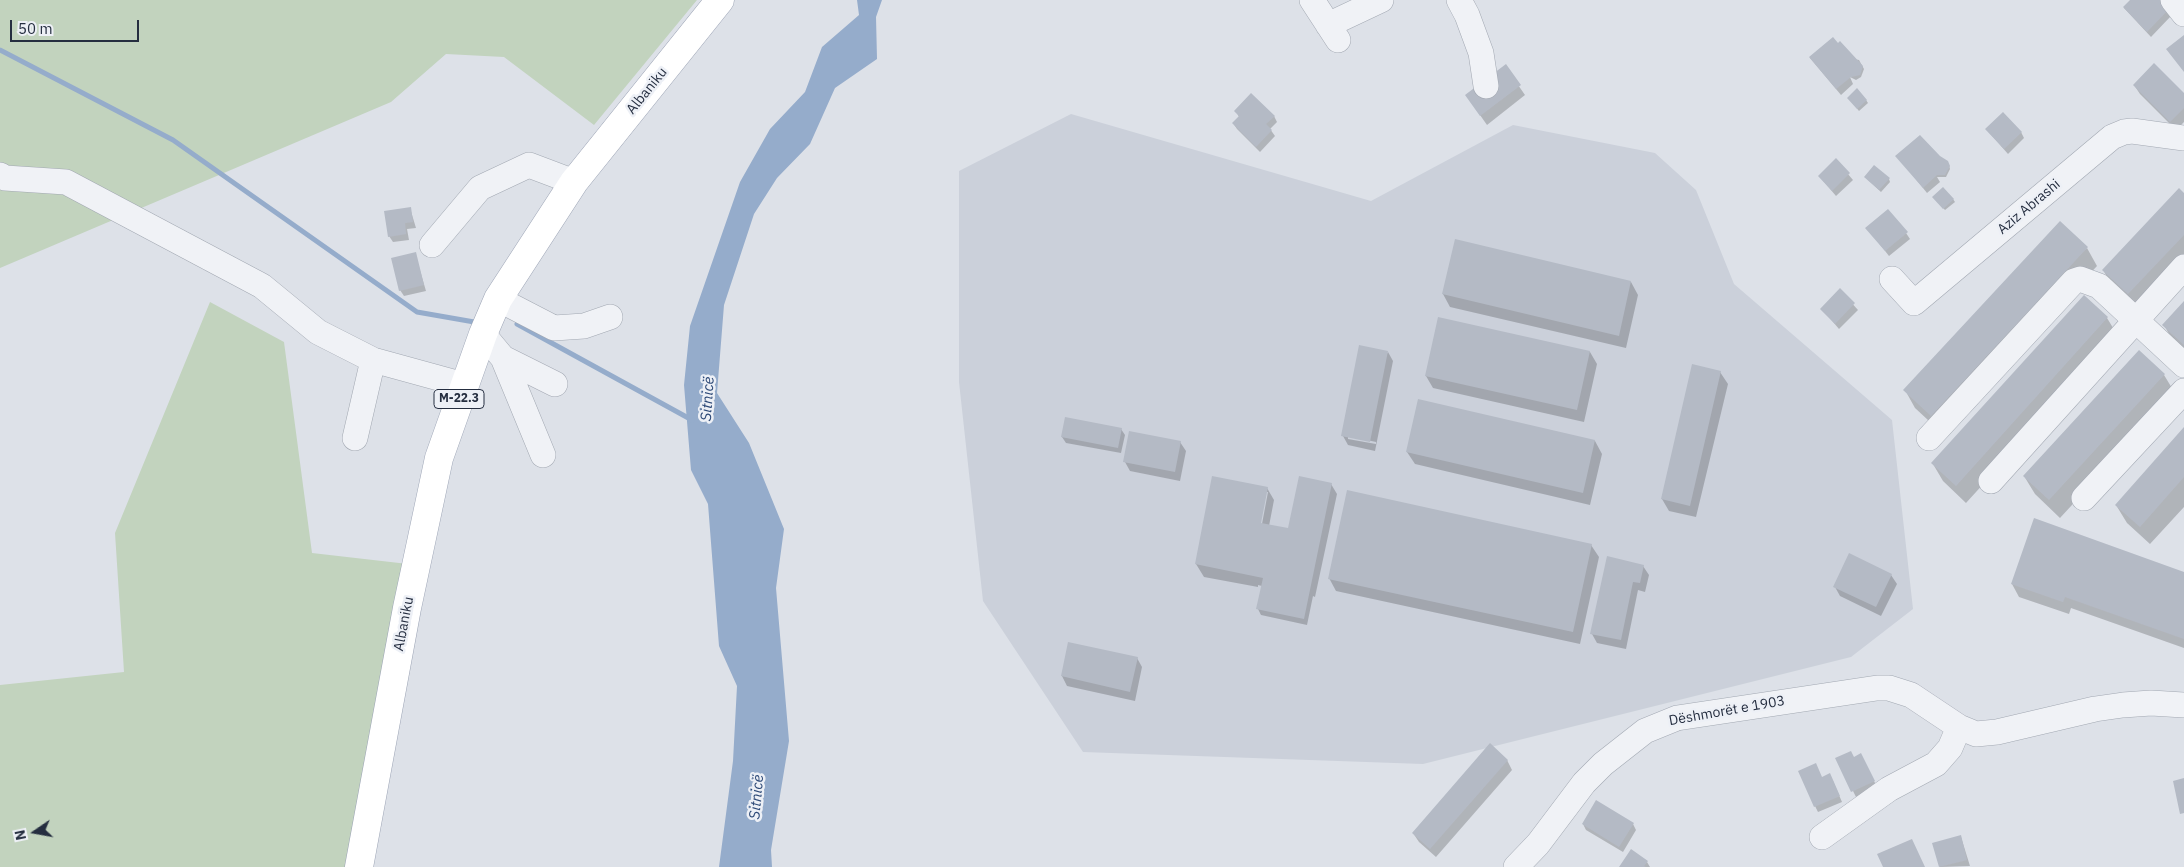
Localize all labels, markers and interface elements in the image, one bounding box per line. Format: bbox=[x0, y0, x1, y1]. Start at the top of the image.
scale bar bbox=[12, 10, 141, 42]
text: 50 m bbox=[18, 19, 53, 38]
street label: Albaniku bbox=[623, 64, 671, 118]
street label: Aziz Abrashi bbox=[1994, 176, 2064, 238]
water label: Sitnicë bbox=[697, 376, 719, 422]
road number: M-22.3 bbox=[434, 389, 484, 408]
street label: Albaniku bbox=[391, 595, 417, 653]
street label: Dëshmorët e 1903 bbox=[1668, 693, 1786, 729]
water label: Sitnicë bbox=[746, 774, 768, 820]
north arrow bbox=[10, 807, 60, 857]
text: N bbox=[10, 828, 30, 842]

